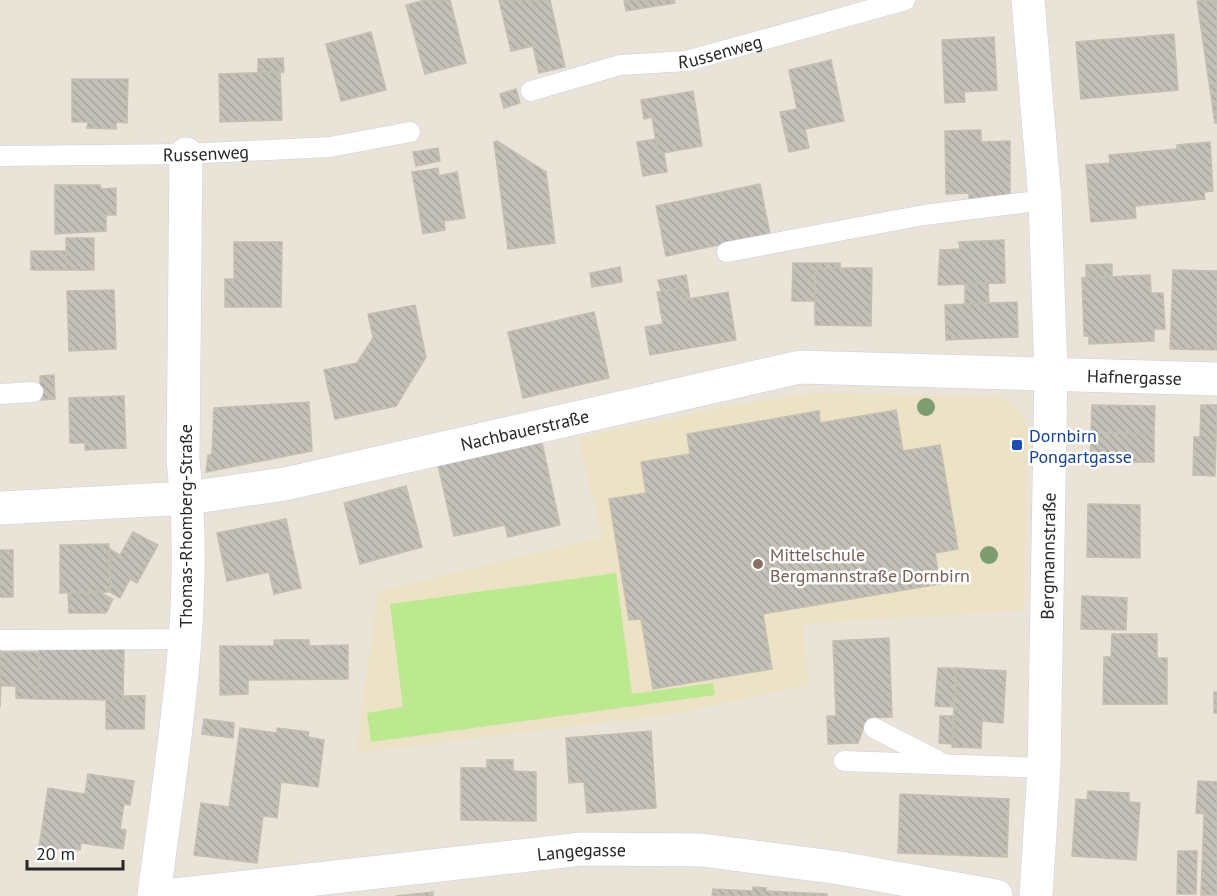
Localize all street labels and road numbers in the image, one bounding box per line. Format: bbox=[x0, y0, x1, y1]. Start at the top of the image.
street label: Russenweg bbox=[677, 29, 764, 73]
street label: Russenweg bbox=[163, 139, 250, 166]
street label: Hafnergasse bbox=[1087, 364, 1182, 389]
street label: Nachbauerstraße bbox=[458, 404, 591, 455]
street label: Thomas-Rhomberg-Straße bbox=[174, 424, 197, 628]
street label: Bergmannstraße bbox=[1035, 492, 1061, 620]
street label: Langegasse bbox=[536, 837, 626, 866]

